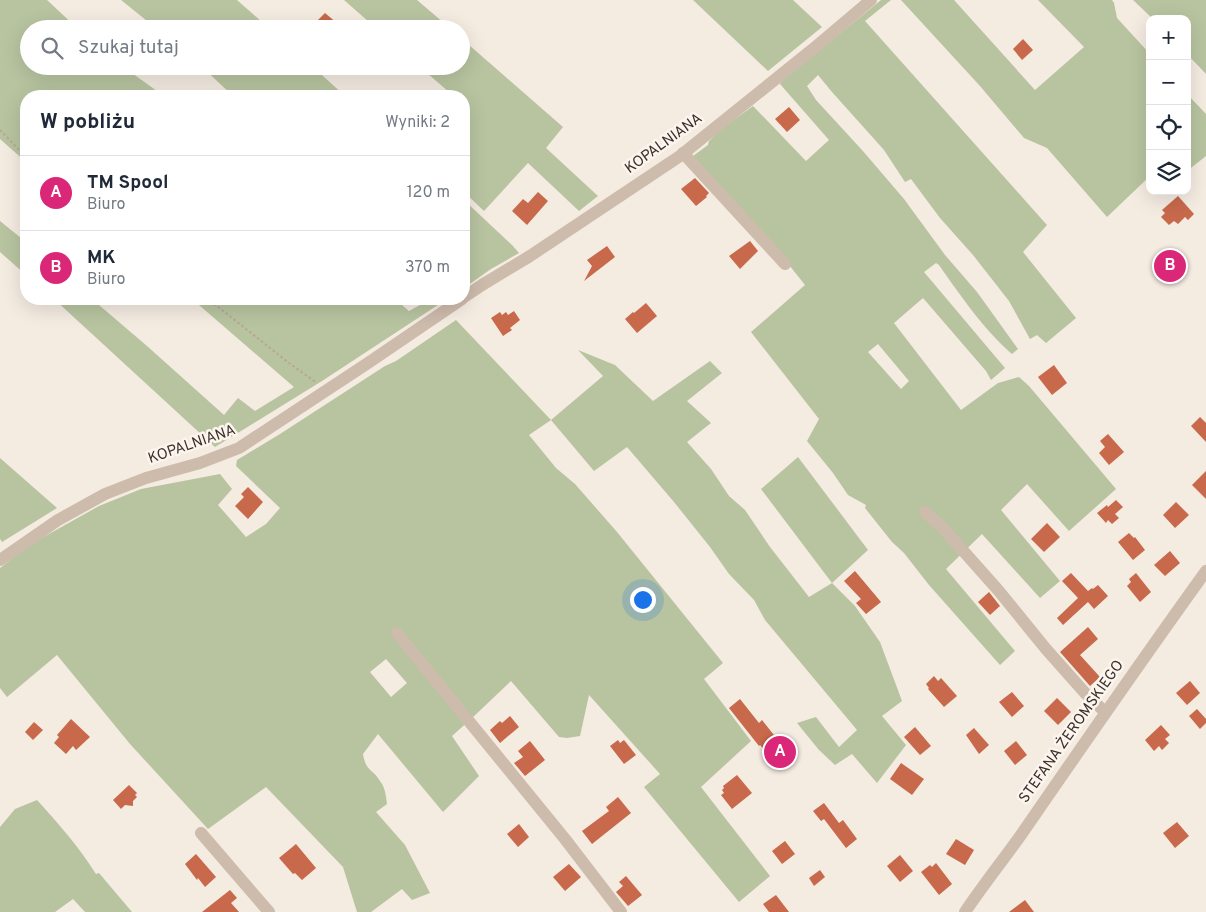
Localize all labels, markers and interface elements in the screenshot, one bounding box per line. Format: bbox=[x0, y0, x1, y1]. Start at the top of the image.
map controls bbox=[1146, 15, 1191, 195]
button: + bbox=[1146, 15, 1191, 60]
search box bbox=[20, 20, 470, 75]
icon: search bbox=[38, 34, 66, 62]
text: Szukaj tutaj bbox=[78, 36, 179, 60]
button: − bbox=[1146, 60, 1191, 105]
button: locate bbox=[1146, 105, 1191, 150]
text: W pobliżu bbox=[40, 109, 135, 136]
street label: KOPALNIANA bbox=[621, 109, 707, 179]
text: Wyniki: 2 bbox=[385, 113, 450, 133]
button: layers bbox=[1146, 150, 1191, 195]
text: TM Spool bbox=[87, 171, 168, 195]
text: A bbox=[50, 183, 62, 203]
text: 120 m bbox=[407, 183, 450, 203]
text: Biuro bbox=[87, 195, 125, 215]
text: MK bbox=[87, 246, 116, 270]
pin: B bbox=[1154, 247, 1186, 285]
text: B bbox=[50, 258, 62, 278]
text: 370 m bbox=[405, 258, 450, 278]
text: Biuro bbox=[87, 270, 125, 290]
street label: KOPALNIANA bbox=[146, 421, 238, 469]
your location bbox=[630, 587, 656, 613]
street label: STEFANA ŻEROMSKIEGO bbox=[1015, 656, 1129, 807]
pin: A bbox=[764, 733, 796, 771]

